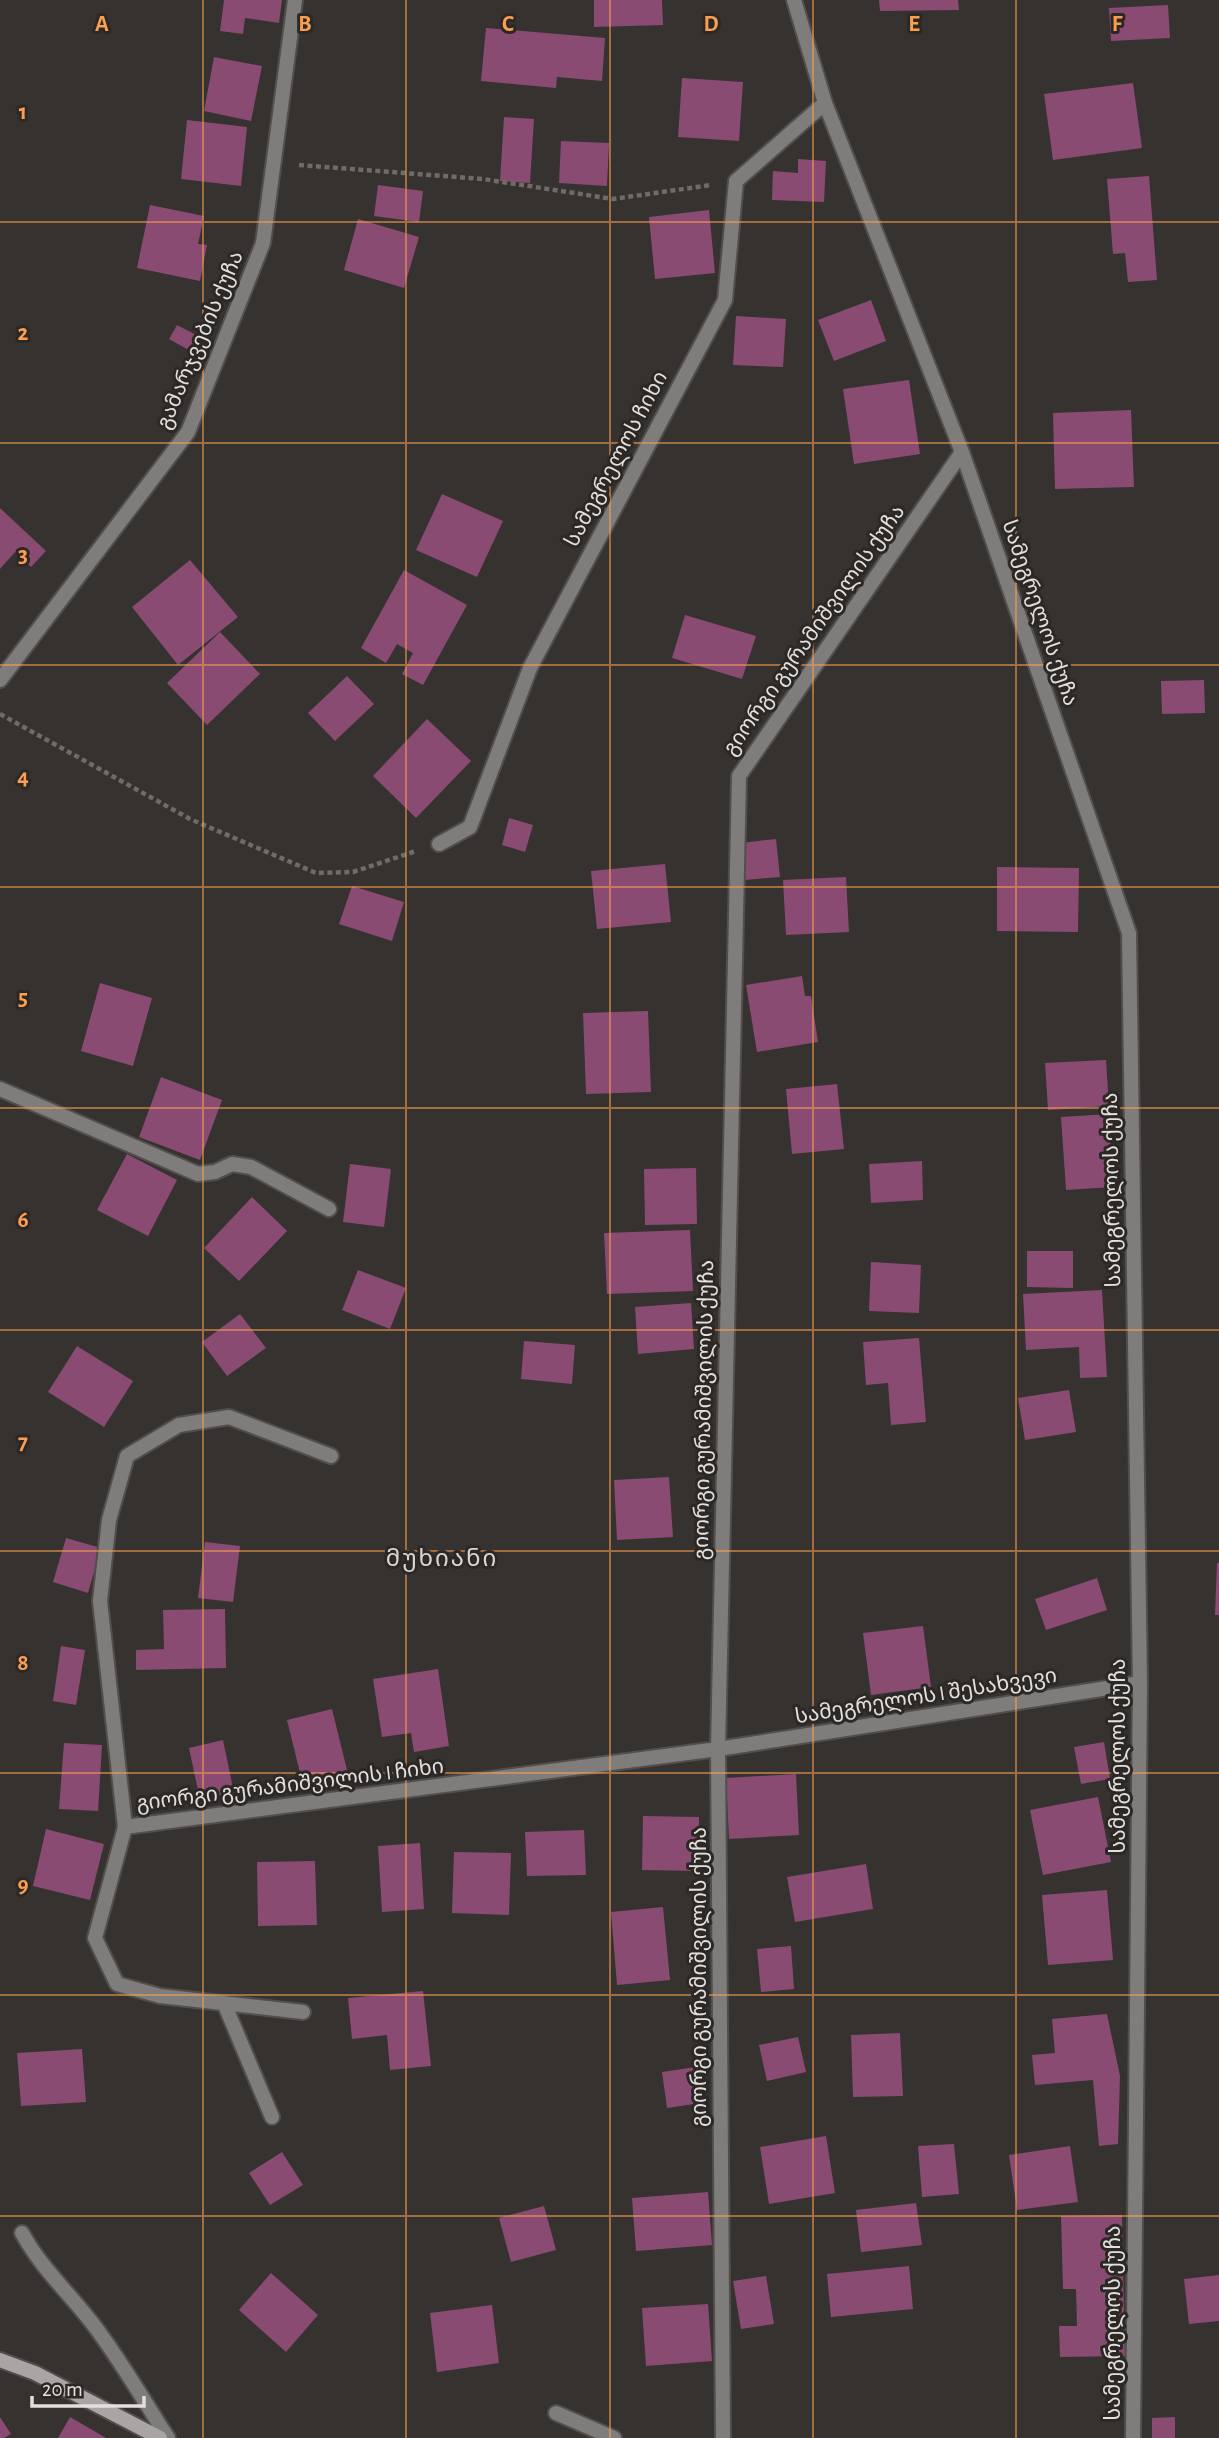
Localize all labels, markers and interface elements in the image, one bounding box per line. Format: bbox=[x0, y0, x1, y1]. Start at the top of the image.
text: A bbox=[95, 13, 109, 36]
text: B bbox=[298, 13, 312, 36]
text: C bbox=[502, 13, 514, 36]
text: D bbox=[703, 13, 719, 36]
text: E bbox=[908, 13, 920, 36]
text: F bbox=[1112, 13, 1123, 36]
text: 1 bbox=[19, 101, 27, 124]
street label: გამარჯვების ქუჩა bbox=[153, 248, 248, 432]
text: 2 bbox=[18, 322, 29, 345]
street label: სამეგრელოს ჩიხი bbox=[561, 368, 673, 551]
street label: გიორგი გურამიშვილის ქუჩა bbox=[719, 501, 910, 760]
street label: სამეგრელოს ქუჩა bbox=[996, 517, 1082, 709]
text: 3 bbox=[18, 544, 28, 567]
text: 4 bbox=[17, 766, 29, 789]
text: 5 bbox=[18, 987, 28, 1010]
street label: სამეგრელოს ქუჩა bbox=[1100, 1092, 1126, 1288]
text: 6 bbox=[17, 1209, 29, 1232]
street label: გიორგი გურამიშვილის ქუჩა bbox=[691, 1260, 719, 1560]
text: 7 bbox=[18, 1431, 28, 1454]
district label: მუხიანი bbox=[386, 1547, 498, 1572]
text: 8 bbox=[17, 1652, 29, 1675]
street label: სამეგრელოს ქუჩა bbox=[1108, 1659, 1131, 1853]
street label: სამეგრელოს I შესახვევი bbox=[794, 1665, 1059, 1729]
street label: გიორგი გურამიშვილის I ჩიხი bbox=[135, 1756, 445, 1816]
street label: გიორგი გურამიშვილის ქუჩა bbox=[689, 1827, 712, 2127]
text: 9 bbox=[17, 1874, 29, 1897]
street label: სამეგრელოს ქუჩა bbox=[1103, 2226, 1126, 2420]
scale bar bbox=[32, 2364, 144, 2408]
text: 20 m bbox=[42, 2379, 83, 2400]

